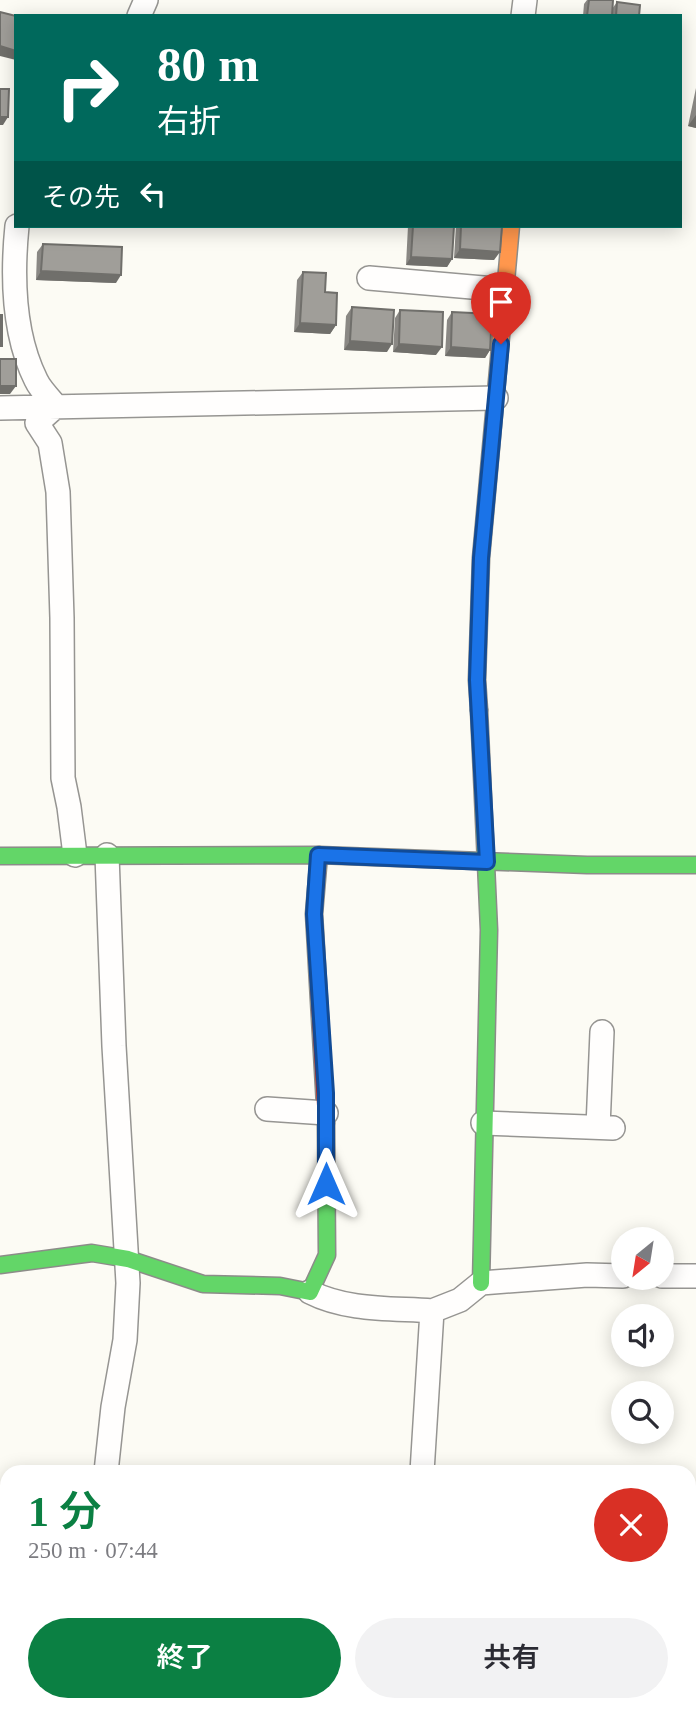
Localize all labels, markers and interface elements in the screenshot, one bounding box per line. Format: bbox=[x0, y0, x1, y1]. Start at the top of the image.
text: 80 m bbox=[157, 37, 259, 92]
icon: right bbox=[42, 42, 133, 133]
text: 右折 bbox=[157, 103, 221, 139]
icon: left bbox=[134, 175, 172, 213]
text: その先 bbox=[42, 183, 120, 212]
pin bbox=[471, 272, 531, 344]
icon: arrive bbox=[482, 283, 520, 321]
position arrow bbox=[289, 1147, 363, 1221]
north arrow bbox=[611, 1227, 674, 1290]
map controls bbox=[611, 1227, 674, 1444]
button: sound bbox=[611, 1304, 674, 1367]
button: search bbox=[611, 1381, 674, 1444]
button: close bbox=[594, 1488, 668, 1562]
text: 1 分 bbox=[28, 1489, 102, 1535]
text: 250 m · 07:44 bbox=[28, 1538, 158, 1563]
button: 終了 bbox=[28, 1618, 341, 1698]
button: 共有 bbox=[355, 1618, 668, 1698]

